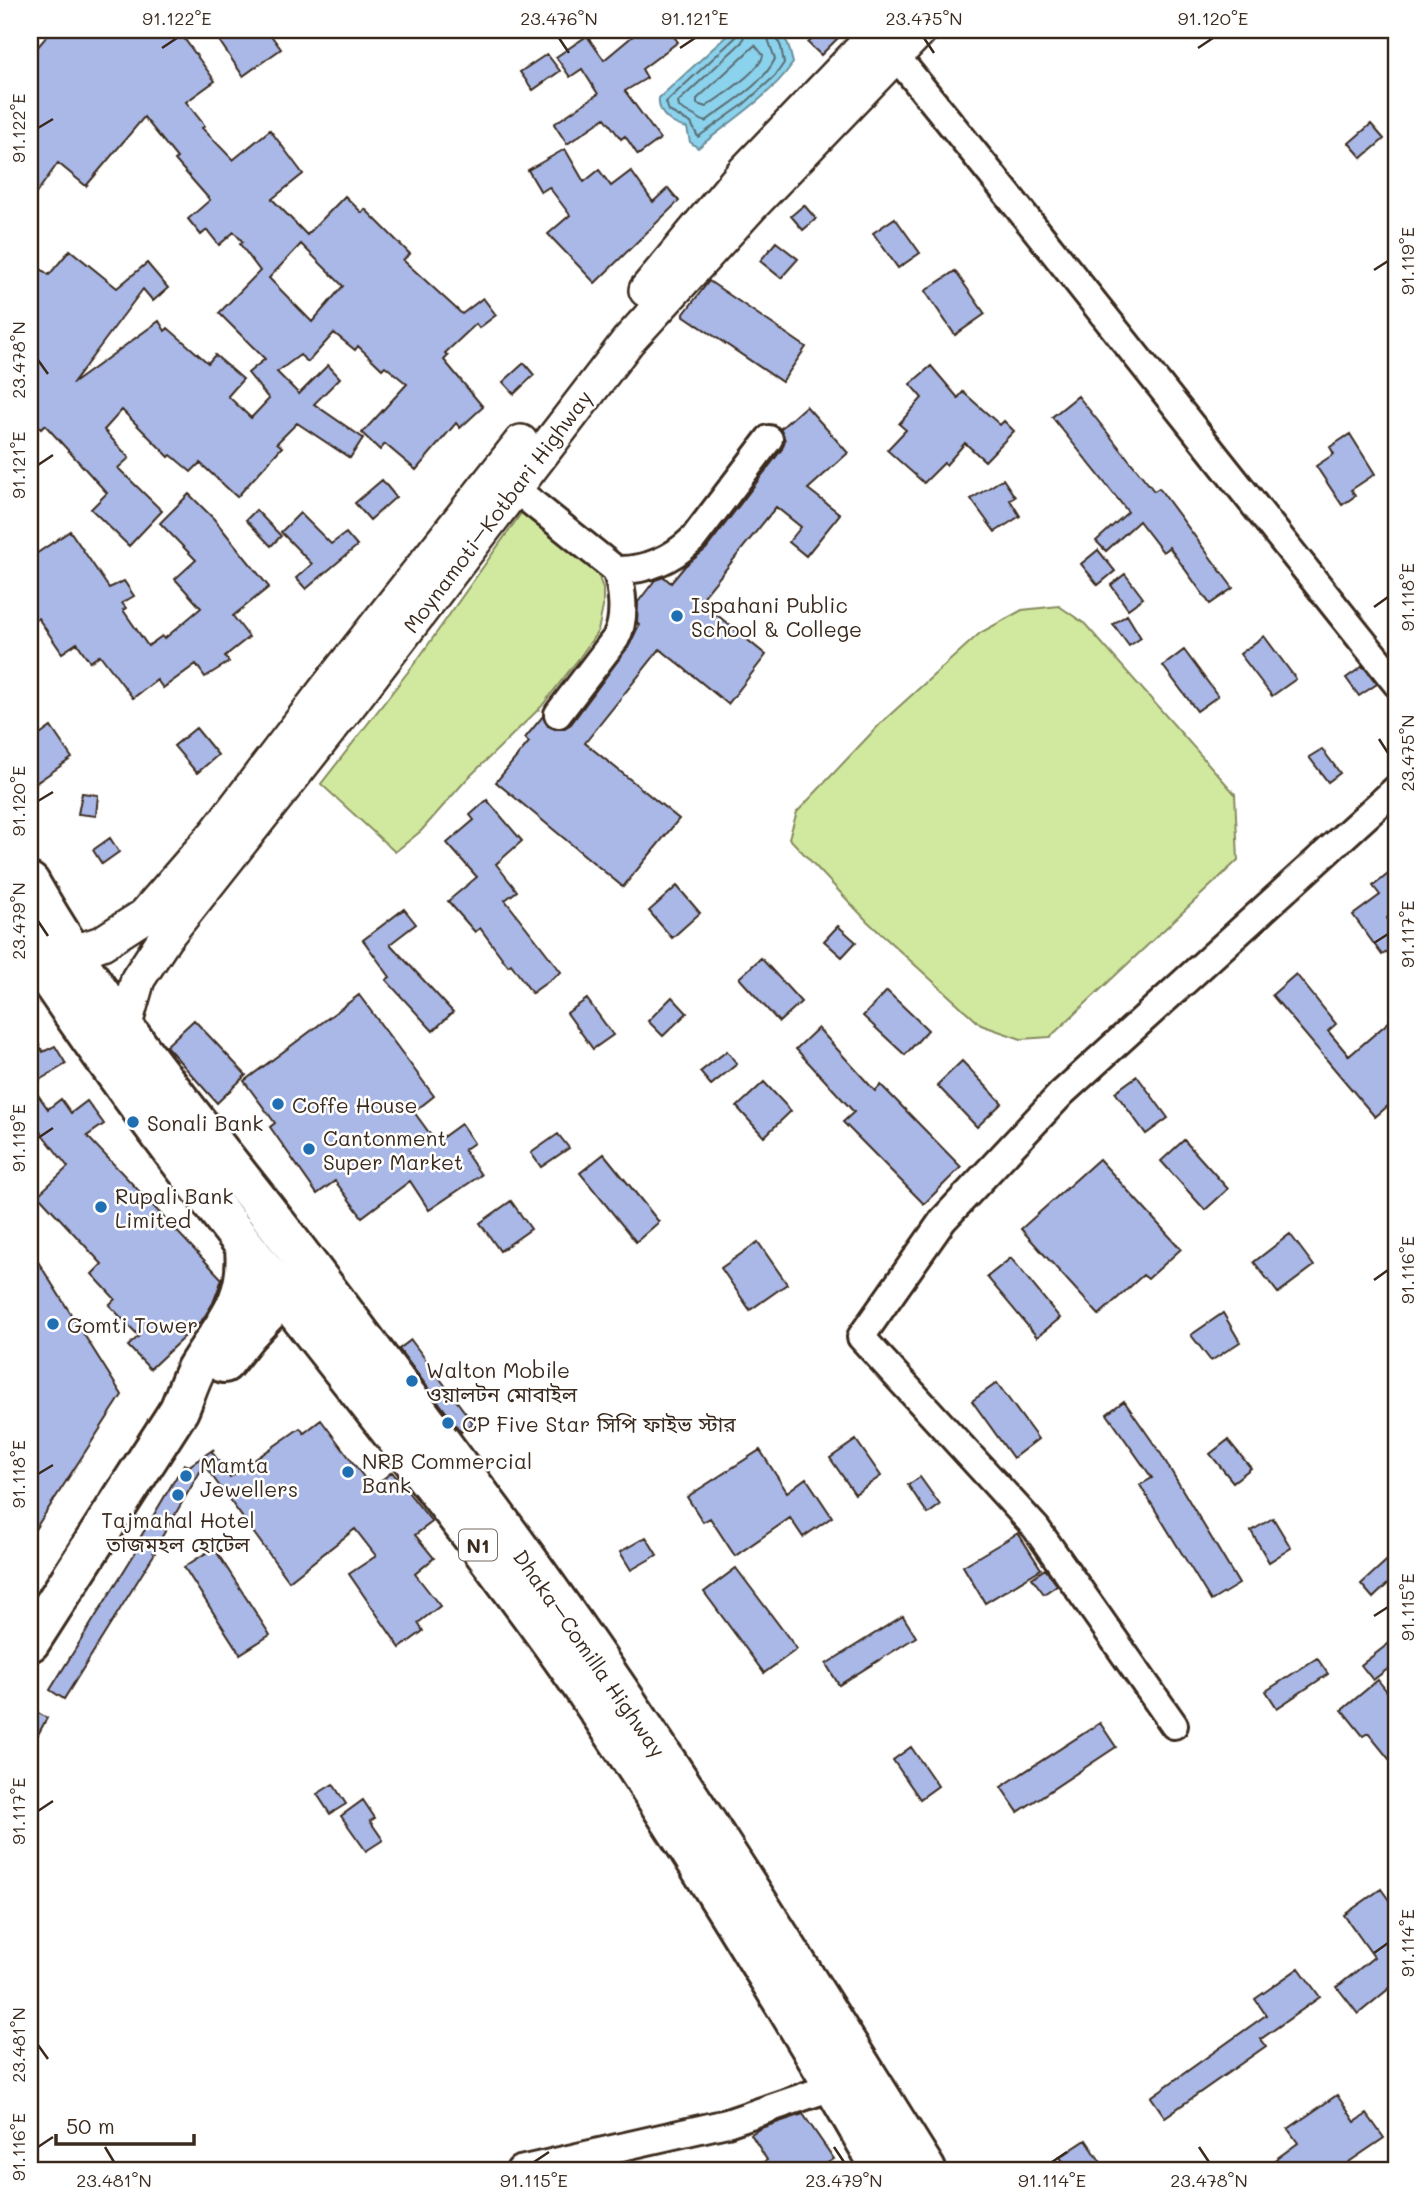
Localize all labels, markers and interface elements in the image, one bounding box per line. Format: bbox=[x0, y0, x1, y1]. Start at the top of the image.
text: 91.122°E bbox=[142, 6, 212, 30]
text: 23.476°N bbox=[520, 6, 598, 30]
text: 91.121°E bbox=[661, 6, 729, 30]
text: 23.475°N bbox=[885, 6, 963, 30]
text: 91.120°E bbox=[1178, 6, 1248, 30]
text: 91.122°E bbox=[6, 93, 30, 163]
text: 91.119°E bbox=[1395, 227, 1419, 295]
text: 23.478°N bbox=[6, 321, 30, 399]
street label: Moynamoti–Kotbari Highway bbox=[397, 384, 597, 638]
text: 91.121°E bbox=[6, 431, 30, 499]
text: 91.118°E bbox=[1395, 563, 1419, 631]
place label: Ispahani Public School & College bbox=[691, 591, 862, 642]
marker: Ispahani Public School & College bbox=[669, 608, 685, 624]
text: 23.475°N bbox=[1395, 714, 1419, 792]
text: 91.120°E bbox=[6, 766, 30, 836]
text: 23.479°N bbox=[6, 882, 30, 960]
text: 91.117°E bbox=[1395, 900, 1419, 968]
place label: Coffe House bbox=[292, 1091, 418, 1118]
marker: Coffe House bbox=[270, 1096, 286, 1112]
text: 91.119°E bbox=[6, 1104, 30, 1172]
place label: Sonali Bank bbox=[147, 1109, 263, 1136]
marker: Sonali Bank bbox=[125, 1114, 141, 1130]
place label: Cantonment Super Market bbox=[323, 1124, 463, 1175]
marker: Cantonment Super Market bbox=[301, 1141, 317, 1157]
place label: Rupali Bank Limited bbox=[115, 1182, 233, 1233]
marker: Rupali Bank Limited bbox=[93, 1199, 109, 1215]
text: 91.116°E bbox=[1395, 1236, 1419, 1304]
place label: Gomti Tower bbox=[67, 1311, 198, 1338]
marker: Gomti Tower bbox=[45, 1316, 61, 1332]
place label: Walton Mobile ওয়ালটন মোবাইল bbox=[426, 1356, 578, 1407]
marker: Walton Mobile ওয়ালটন মোবাইল bbox=[404, 1373, 420, 1389]
place label: CP Five Star সিপি ফাইভ স্টার bbox=[462, 1410, 736, 1437]
marker: CP Five Star সিপি ফাইভ স্টার bbox=[440, 1415, 456, 1431]
text: 91.118°E bbox=[6, 1440, 30, 1508]
place label: NRB Commercial Bank bbox=[362, 1447, 532, 1498]
place label: Mamta Jewellers bbox=[200, 1451, 298, 1502]
marker: NRB Commercial Bank bbox=[340, 1464, 356, 1480]
marker: Mamta Jewellers bbox=[178, 1468, 194, 1484]
marker: Tajmahal Hotel তাজমহল হোটেল bbox=[170, 1487, 186, 1503]
place label: Tajmahal Hotel তাজমহল হোটেল bbox=[101, 1506, 255, 1557]
road number: N1 bbox=[459, 1530, 497, 1560]
street label: Dhaka–Comilla Highway bbox=[508, 1544, 672, 1762]
text: 91.115°E bbox=[1395, 1573, 1419, 1641]
text: 91.117°E bbox=[6, 1777, 30, 1845]
text: 91.114°E bbox=[1395, 1909, 1419, 1977]
text: 23.481°N bbox=[6, 2007, 30, 2083]
scale bar bbox=[56, 2102, 194, 2146]
text: 50 m bbox=[66, 2112, 115, 2139]
text: 91.116°E bbox=[6, 2113, 30, 2181]
text: 23.481°N bbox=[76, 2168, 152, 2192]
text: 91.115°E bbox=[500, 2168, 568, 2192]
text: 23.479°N bbox=[805, 2168, 883, 2192]
text: 91.114°E bbox=[1018, 2168, 1086, 2192]
text: 23.478°N bbox=[1170, 2168, 1248, 2192]

